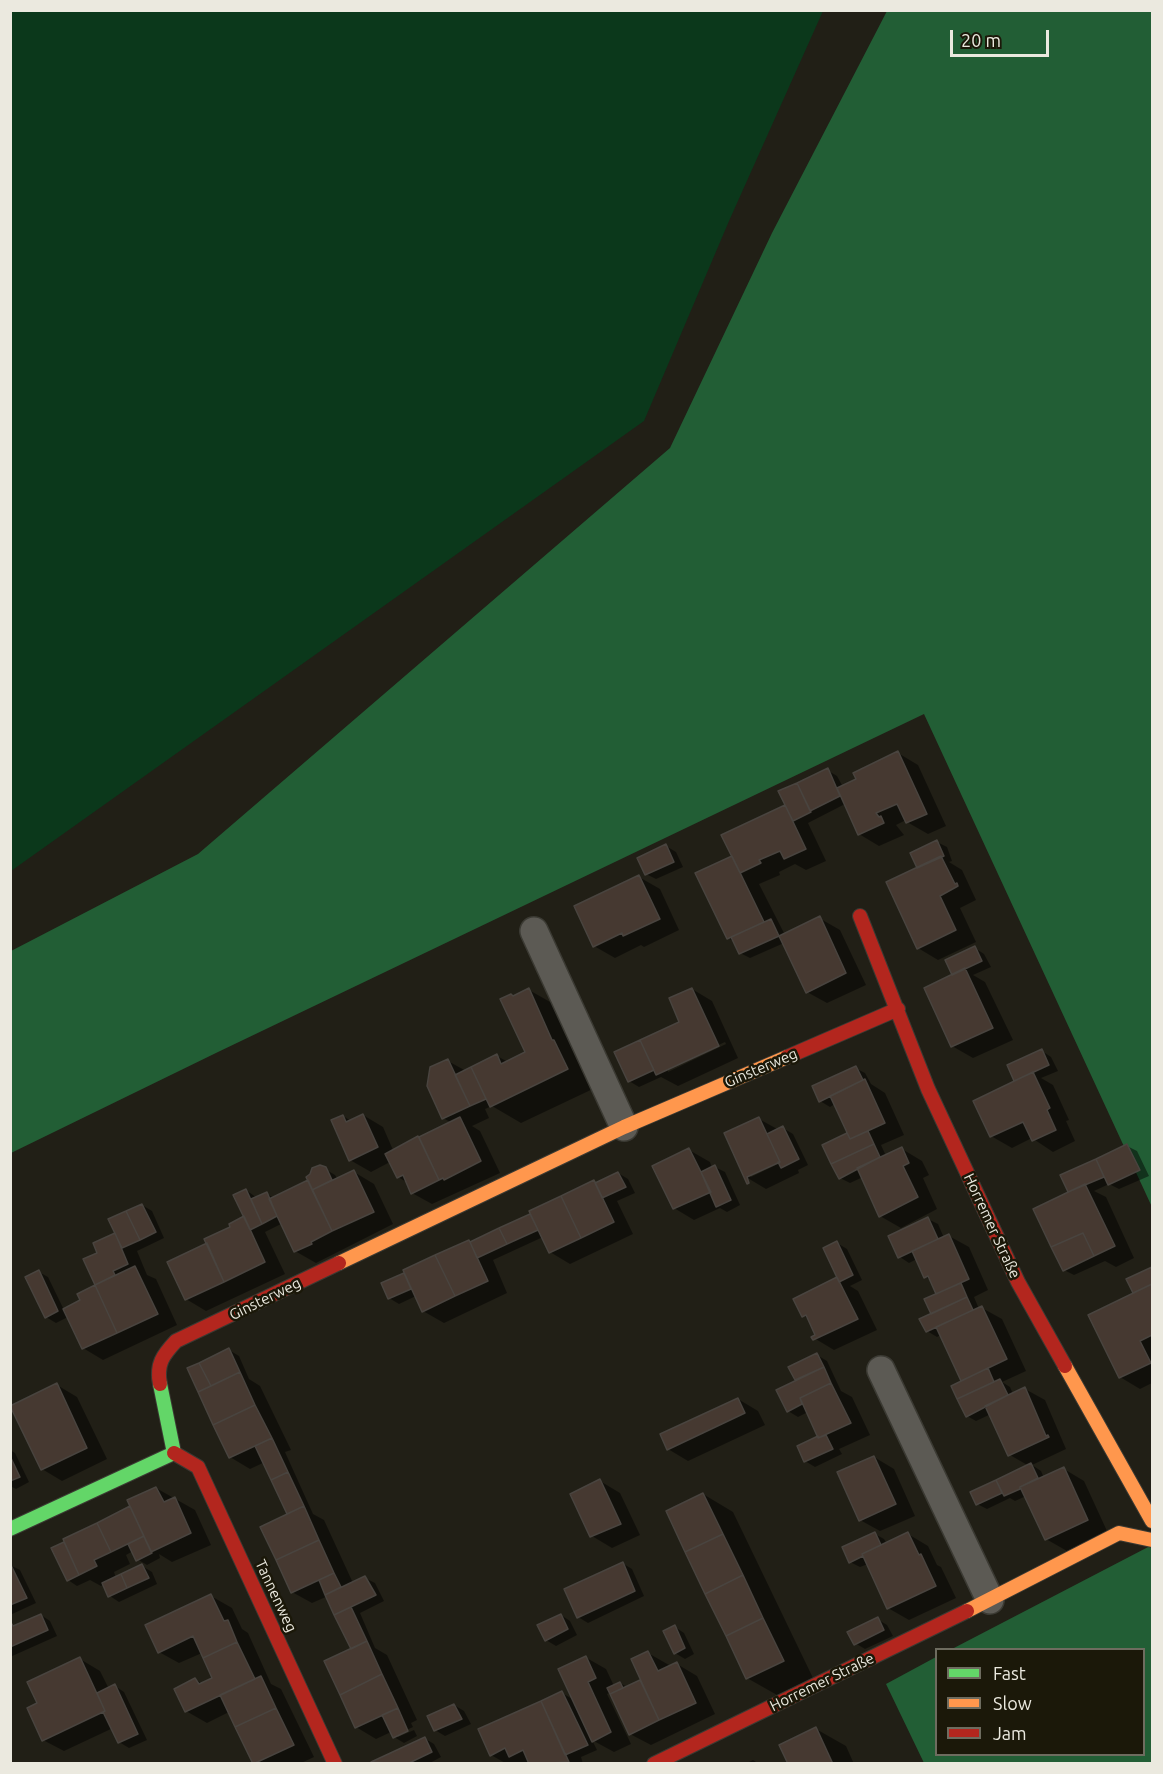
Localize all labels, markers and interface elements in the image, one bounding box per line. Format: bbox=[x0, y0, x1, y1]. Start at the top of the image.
scale bar bbox=[953, 18, 1052, 56]
text: 20 m bbox=[961, 30, 1001, 50]
street label: Ginsterweg bbox=[722, 1045, 800, 1091]
street label: Horremer Straße bbox=[960, 1171, 1024, 1281]
street label: Ginsterweg bbox=[226, 1274, 304, 1324]
street label: Tannenweg bbox=[251, 1557, 301, 1635]
legend bbox=[935, 1648, 1145, 1756]
street label: Horremer Straße bbox=[767, 1649, 877, 1715]
text: Fast bbox=[993, 1663, 1026, 1683]
text: Slow bbox=[993, 1693, 1032, 1713]
text: Jam bbox=[993, 1723, 1027, 1743]

